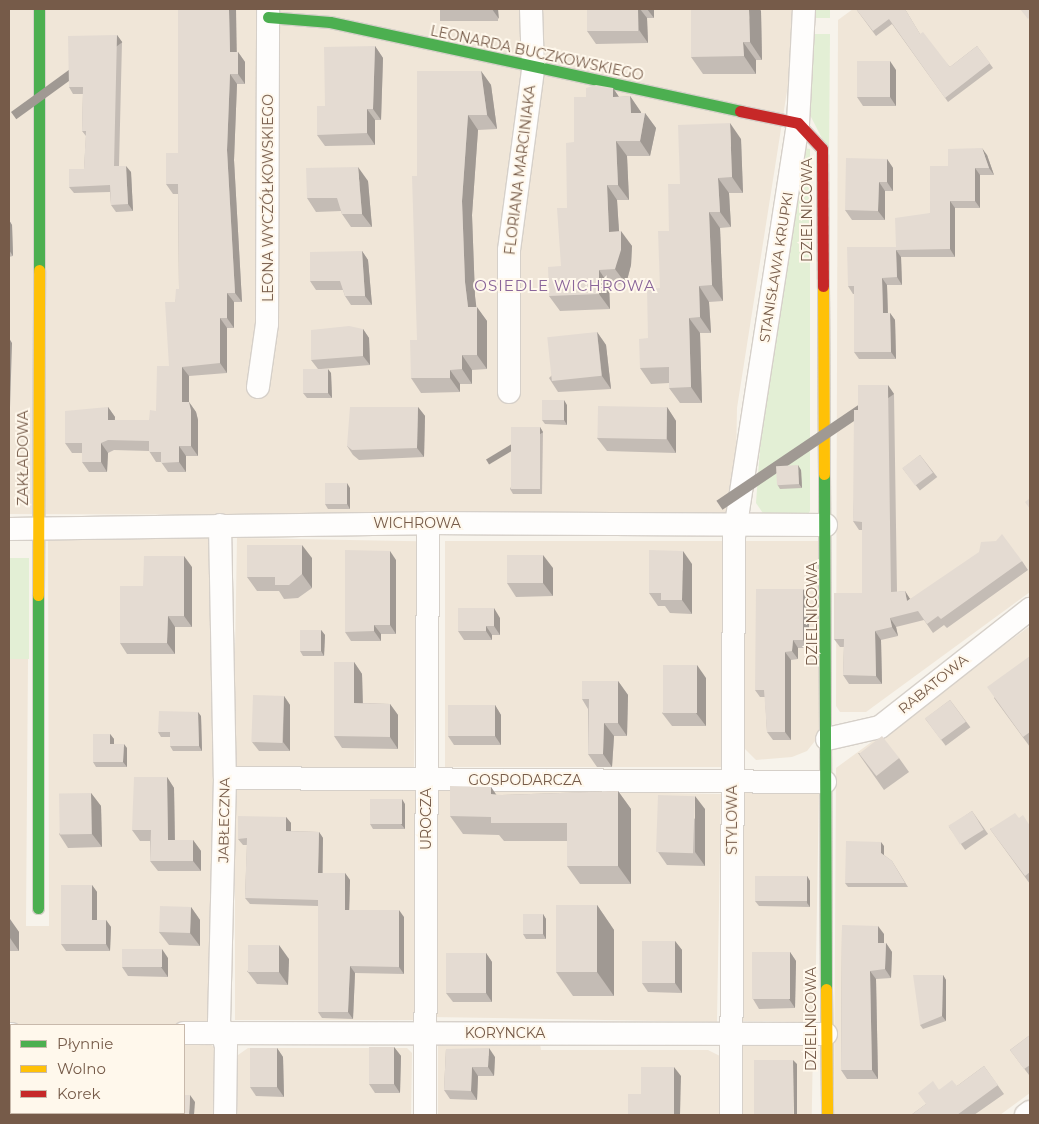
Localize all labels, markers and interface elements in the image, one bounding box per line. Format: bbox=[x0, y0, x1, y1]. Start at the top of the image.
street label: LEONARDA BUCZKOWSKIEGO bbox=[429, 22, 645, 84]
street label: FLORIANA MARCINIAKA bbox=[501, 84, 539, 256]
street label: LEONA WYCZÓŁKOWSKIEGO bbox=[260, 94, 276, 302]
street label: DZIELNICOWA bbox=[799, 158, 815, 262]
street label: STANISŁAWA KRUPKI bbox=[756, 191, 796, 343]
district label: OSIEDLE WICHROWA bbox=[472, 277, 658, 295]
street label: ZAKŁADOWA bbox=[15, 410, 31, 506]
street label: WICHROWA bbox=[373, 515, 461, 531]
street label: DZIELNICOWA bbox=[804, 562, 820, 666]
street label: RABATOWA bbox=[895, 651, 971, 717]
street label: GOSPODARCZA bbox=[468, 772, 582, 788]
street label: JABŁECZNA bbox=[215, 777, 233, 863]
street label: STYLOWA bbox=[724, 785, 740, 855]
street label: UROCZA bbox=[418, 788, 434, 850]
street label: DZIELNICOWA bbox=[803, 967, 819, 1071]
legend bbox=[10, 1024, 185, 1114]
street label: KORYNCKA bbox=[465, 1025, 545, 1041]
text: Płynnie bbox=[57, 1034, 113, 1053]
text: Wolno bbox=[57, 1059, 106, 1078]
text: Korek bbox=[57, 1084, 101, 1103]

